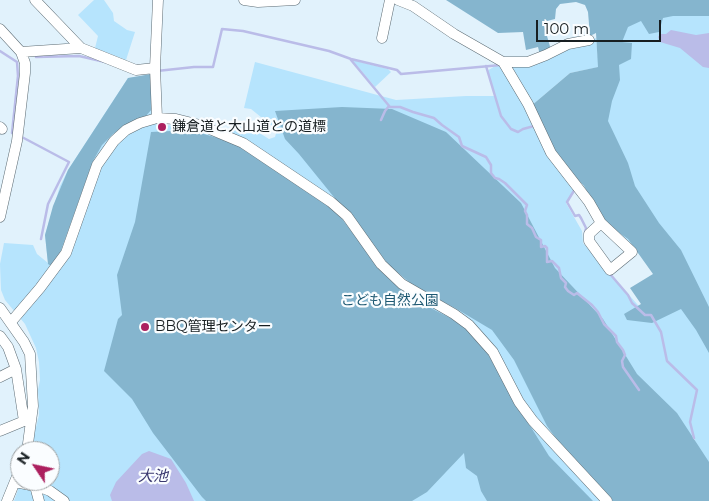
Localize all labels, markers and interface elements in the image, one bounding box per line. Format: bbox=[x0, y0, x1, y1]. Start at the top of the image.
scale bar bbox=[539, 10, 664, 42]
text: 100 m bbox=[544, 19, 589, 38]
place label: 鎌倉道と大山道との道標 bbox=[172, 119, 326, 135]
marker: 鎌倉道と大山道との道標 bbox=[156, 121, 168, 133]
park label: こども自然公園 bbox=[341, 293, 439, 309]
place label: BBQ管理センター bbox=[155, 319, 272, 335]
marker: BBQ管理センター bbox=[139, 321, 151, 333]
north arrow bbox=[10, 441, 60, 491]
text: N bbox=[13, 448, 34, 468]
water label: 大池 bbox=[138, 468, 168, 486]

